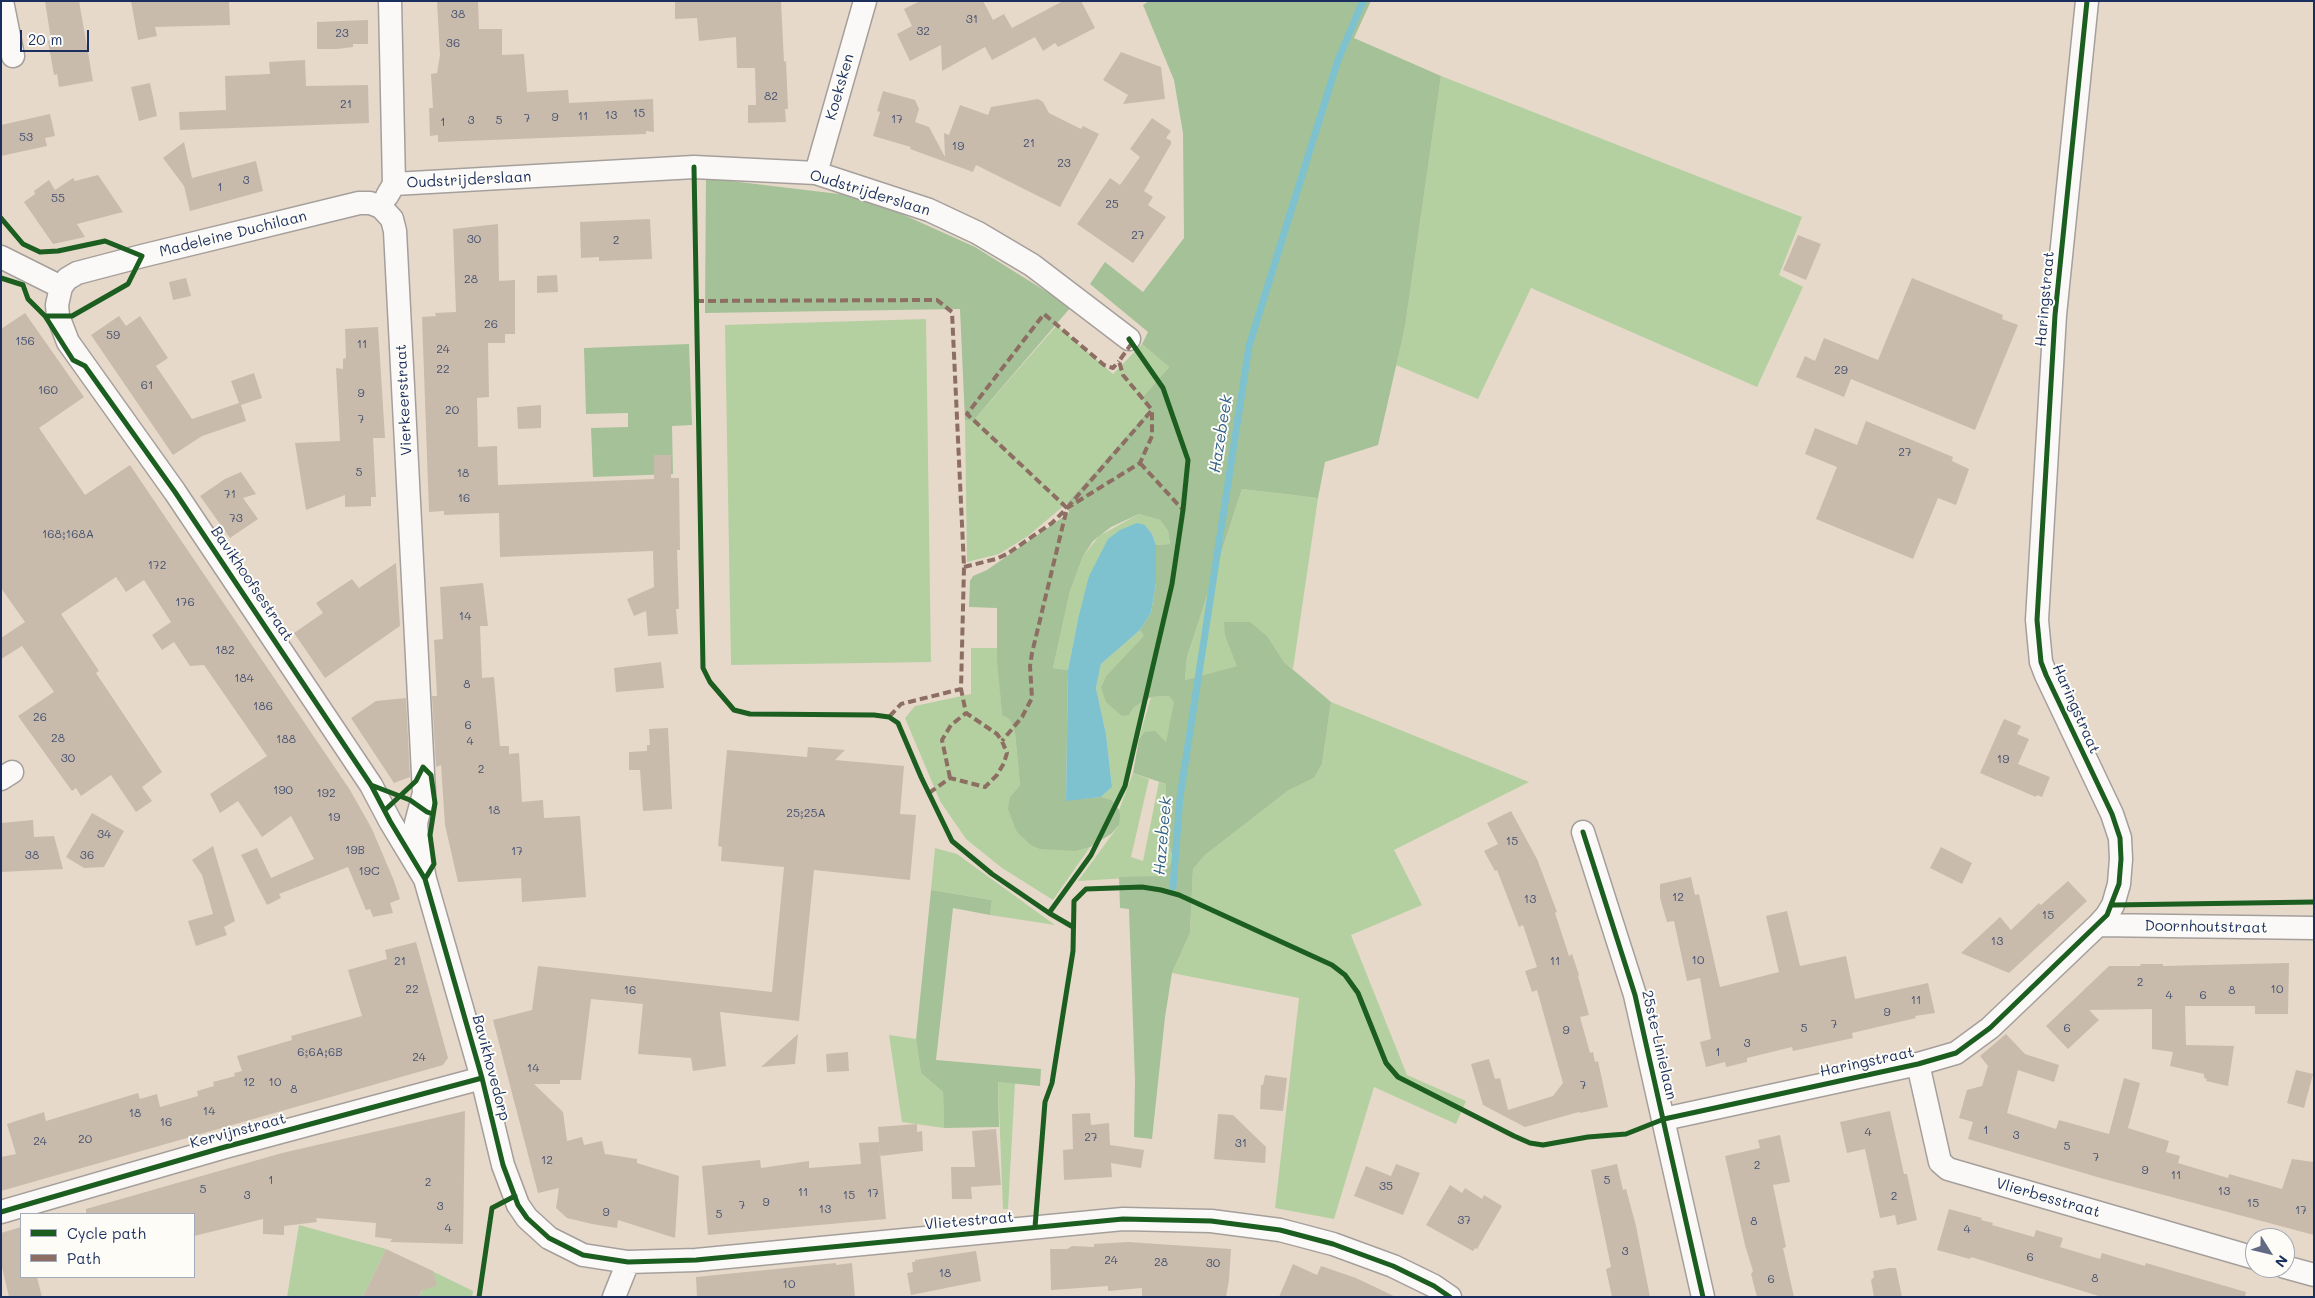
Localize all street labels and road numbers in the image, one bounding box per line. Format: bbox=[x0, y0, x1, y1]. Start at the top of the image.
street label: Koeksken bbox=[822, 52, 858, 122]
street label: Oudstrijderslaan bbox=[808, 166, 932, 220]
street label: Oudstrijderslaan bbox=[406, 168, 532, 192]
street label: Madeleine Duchilaan bbox=[157, 207, 309, 261]
street label: Haringstraat bbox=[2032, 250, 2058, 348]
street label: Vierkeerstraat bbox=[392, 344, 416, 456]
street label: Bavikhoofsestraat bbox=[207, 523, 297, 645]
street label: Haringstraat bbox=[2048, 662, 2104, 756]
street label: Doornhoutstraat bbox=[2144, 917, 2268, 937]
street label: 25ste-Linielaan bbox=[1638, 988, 1680, 1102]
street label: Bavikhovedorp bbox=[468, 1013, 514, 1123]
street label: Haringstraat bbox=[1818, 1043, 1916, 1081]
street label: Kervijnstraat bbox=[188, 1110, 288, 1152]
street label: Vlierbesstraat bbox=[1994, 1175, 2102, 1221]
street label: Vlietestraat bbox=[923, 1208, 1015, 1234]

